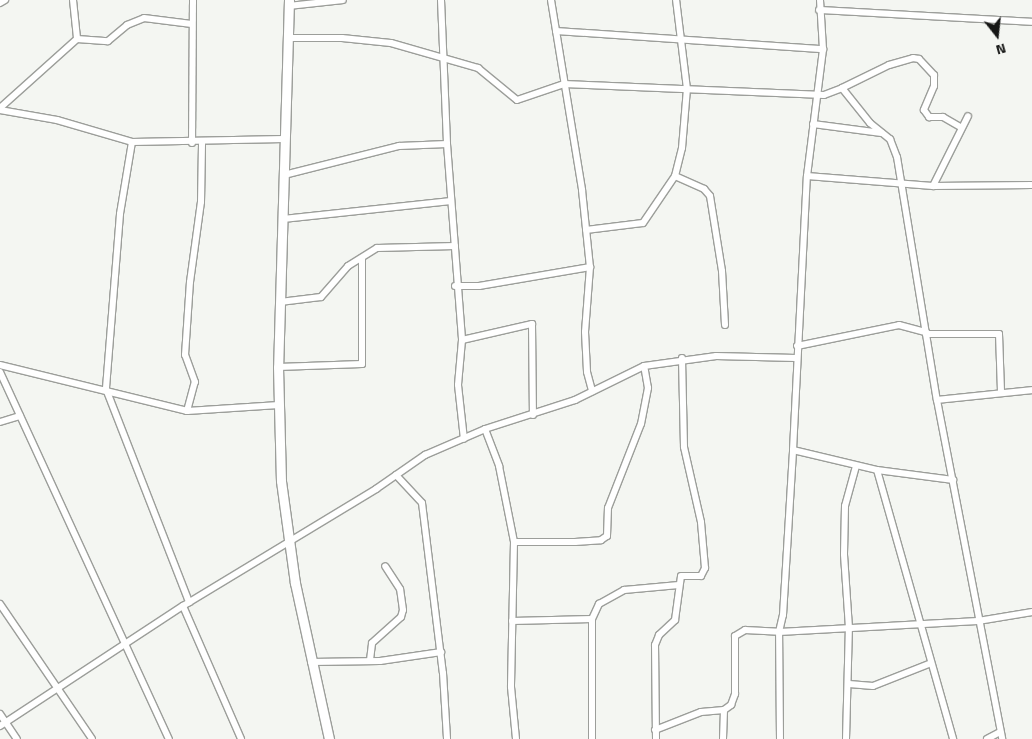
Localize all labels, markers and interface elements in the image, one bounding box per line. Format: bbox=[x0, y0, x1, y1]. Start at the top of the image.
north arrow bbox=[972, 10, 1022, 60]
text: N bbox=[994, 38, 1009, 61]

